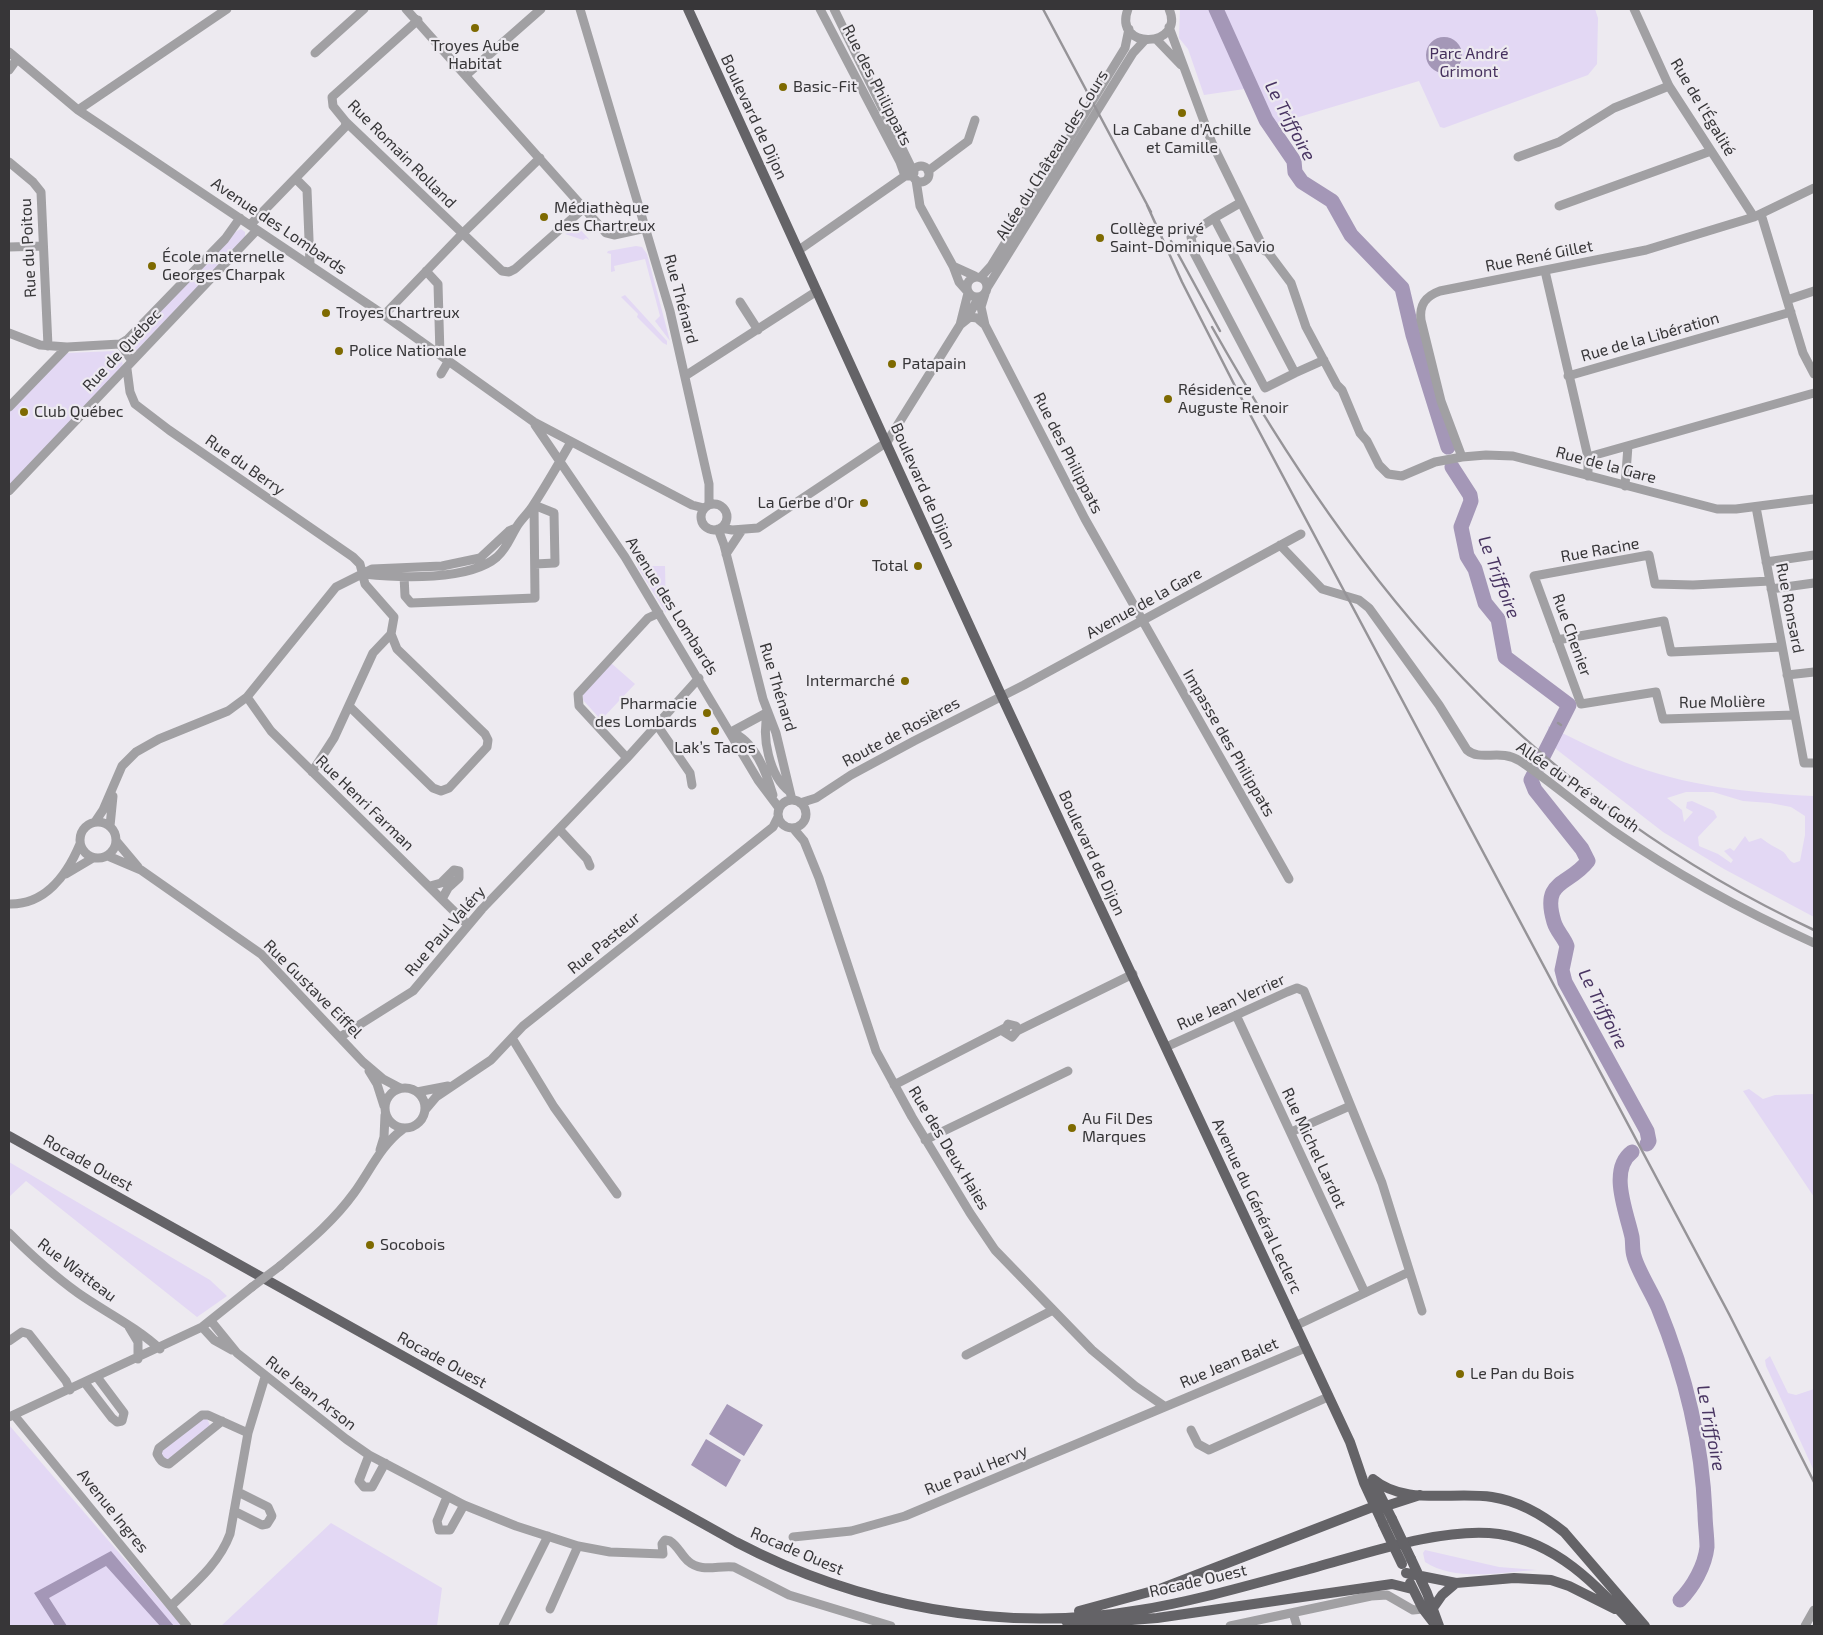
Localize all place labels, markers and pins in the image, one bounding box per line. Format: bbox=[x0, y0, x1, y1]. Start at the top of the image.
marker: Troyes Aube Habitat bbox=[469, 22, 481, 34]
place label: Troyes Aube Habitat bbox=[431, 36, 519, 74]
place label: Basic-Fit bbox=[793, 77, 857, 97]
marker: Basic-Fit bbox=[777, 81, 789, 93]
marker: La Cabane d'Achille et Camille bbox=[1176, 107, 1188, 119]
place label: La Cabane d'Achille et Camille bbox=[1113, 120, 1251, 158]
place label: Médiathèque des Chartreux bbox=[554, 198, 656, 236]
marker: Médiathèque des Chartreux bbox=[538, 211, 550, 223]
place label: Collège privé Saint-Dominique Savio bbox=[1110, 219, 1275, 257]
marker: Collège privé Saint-Dominique Savio bbox=[1094, 232, 1106, 244]
place label: École maternelle Georges Charpak bbox=[162, 247, 285, 285]
marker: École maternelle Georges Charpak bbox=[146, 260, 158, 272]
place label: Troyes Chartreux bbox=[336, 303, 460, 323]
marker: Troyes Chartreux bbox=[320, 307, 332, 319]
place label: Police Nationale bbox=[349, 341, 467, 361]
marker: Police Nationale bbox=[333, 345, 345, 357]
place label: Patapain bbox=[902, 354, 966, 374]
marker: Patapain bbox=[886, 358, 898, 370]
place label: Résidence Auguste Renoir bbox=[1178, 380, 1289, 418]
marker: Résidence Auguste Renoir bbox=[1162, 393, 1174, 405]
place label: Club Québec bbox=[34, 402, 124, 422]
marker: Club Québec bbox=[18, 406, 30, 418]
place label: La Gerbe d'Or bbox=[757, 493, 854, 513]
marker: La Gerbe d'Or bbox=[858, 497, 870, 509]
place label: Total bbox=[872, 556, 908, 576]
marker: Total bbox=[912, 560, 924, 572]
place label: Intermarché bbox=[806, 671, 895, 691]
marker: Intermarché bbox=[899, 675, 911, 687]
place label: Pharmacie des Lombards bbox=[595, 694, 697, 732]
marker: Pharmacie des Lombards bbox=[701, 707, 713, 719]
marker: Lak’s Tacos bbox=[709, 725, 721, 737]
place label: Lak’s Tacos bbox=[674, 738, 756, 758]
place label: Au Fil Des Marques bbox=[1082, 1109, 1153, 1147]
marker: Au Fil Des Marques bbox=[1066, 1122, 1078, 1134]
place label: Socobois bbox=[380, 1235, 445, 1255]
marker: Socobois bbox=[364, 1239, 376, 1251]
place label: Le Pan du Bois bbox=[1470, 1364, 1574, 1384]
marker: Le Pan du Bois bbox=[1454, 1368, 1466, 1380]

